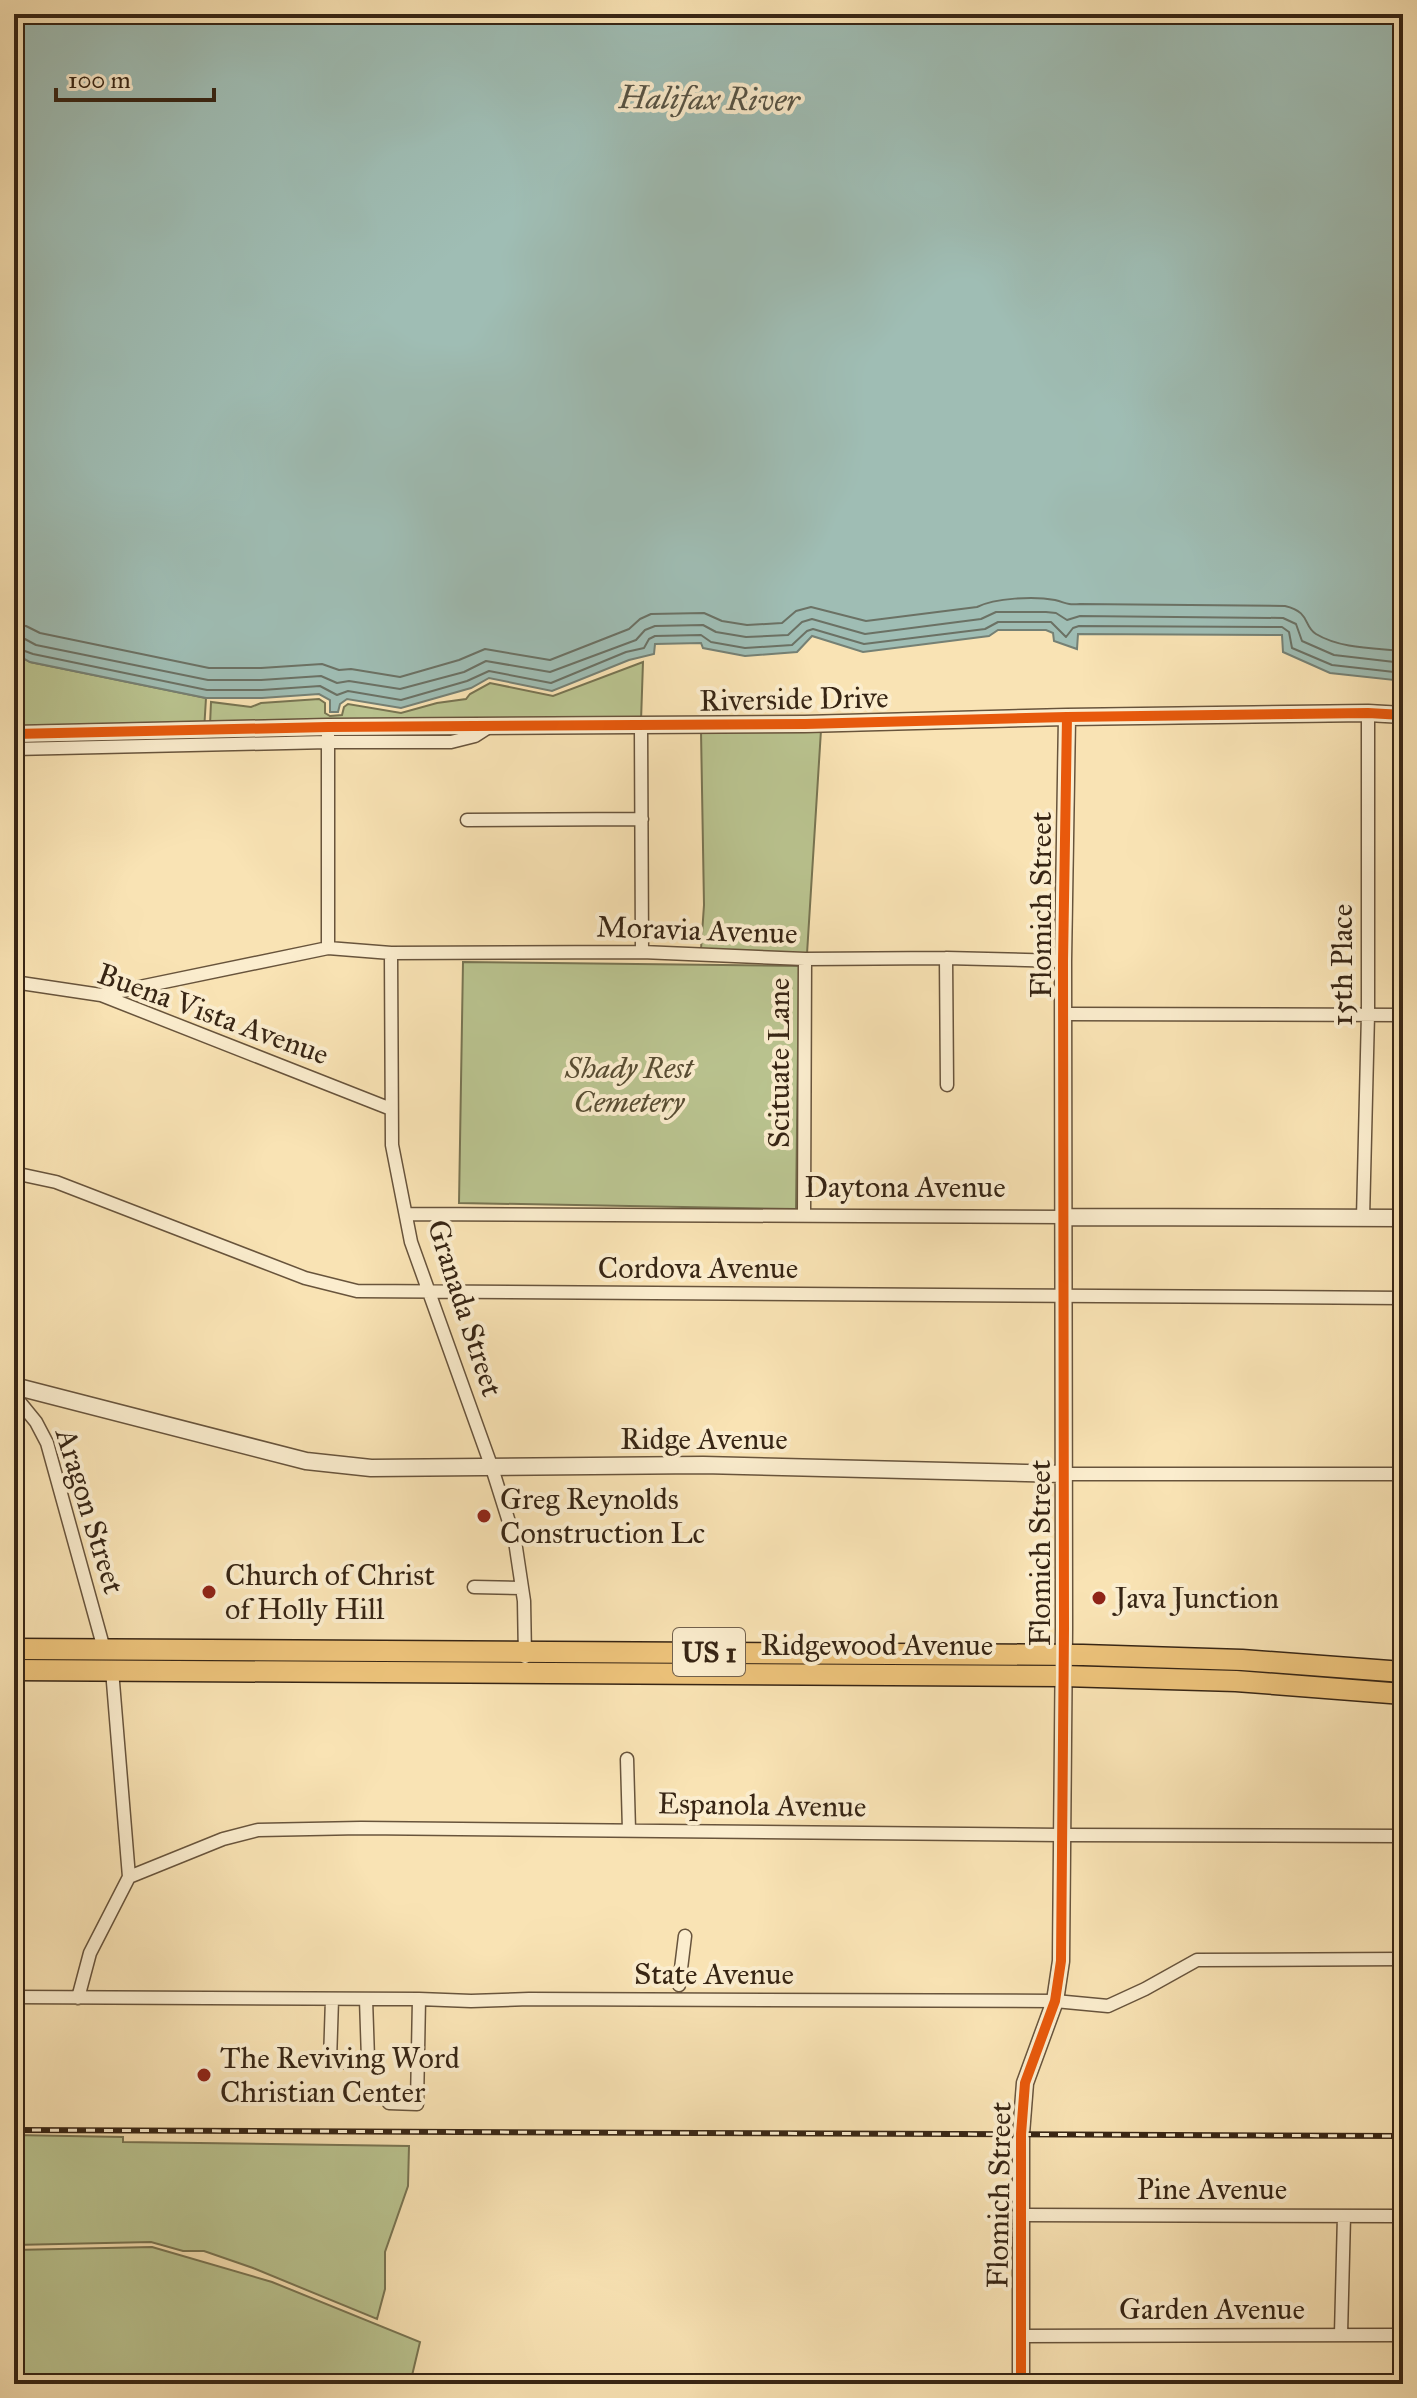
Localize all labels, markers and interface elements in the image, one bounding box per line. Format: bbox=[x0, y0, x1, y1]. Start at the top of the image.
scale bar bbox=[56, 52, 214, 102]
text: 100 m bbox=[68, 65, 131, 95]
water label: Halifax River bbox=[617, 78, 802, 120]
street label: Riverside Drive bbox=[699, 679, 889, 719]
street label: Flomich Street bbox=[1023, 811, 1059, 998]
street label: 15th Place bbox=[1324, 904, 1360, 1026]
street label: Moravia Avenue bbox=[596, 908, 798, 952]
street label: Buena Vista Avenue bbox=[92, 955, 334, 1073]
street label: Scituate Lane bbox=[761, 978, 797, 1148]
park label: Shady Rest Cemetery bbox=[564, 1050, 695, 1120]
street label: Daytona Avenue bbox=[804, 1169, 1006, 1205]
street label: Granada Street bbox=[420, 1215, 511, 1401]
street label: Cordova Avenue bbox=[598, 1250, 798, 1286]
street label: Ridge Avenue bbox=[620, 1421, 788, 1457]
street label: Aragon Street bbox=[47, 1422, 132, 1598]
street label: Flomich Street bbox=[1022, 1459, 1058, 1646]
place label: Greg Reynolds Construction Lc bbox=[500, 1481, 705, 1551]
marker: Greg Reynolds Construction Lc bbox=[475, 1507, 493, 1525]
place label: Church of Christ of Holly Hill bbox=[225, 1557, 435, 1627]
place label: Java Junction bbox=[1112, 1580, 1279, 1616]
marker: Church of Christ of Holly Hill bbox=[200, 1583, 218, 1601]
marker: Java Junction bbox=[1090, 1589, 1108, 1607]
street label: Ridgewood Avenue bbox=[761, 1627, 993, 1663]
road number: US 1 bbox=[673, 1628, 745, 1676]
street label: Espanola Avenue bbox=[657, 1785, 867, 1825]
street label: State Avenue bbox=[634, 1956, 794, 1992]
place label: The Reviving Word Christian Center bbox=[220, 2040, 460, 2110]
marker: The Reviving Word Christian Center bbox=[195, 2066, 213, 2084]
street label: Flomich Street bbox=[979, 2101, 1019, 2289]
street label: Pine Avenue bbox=[1137, 2171, 1287, 2207]
street label: Garden Avenue bbox=[1119, 2291, 1305, 2327]

